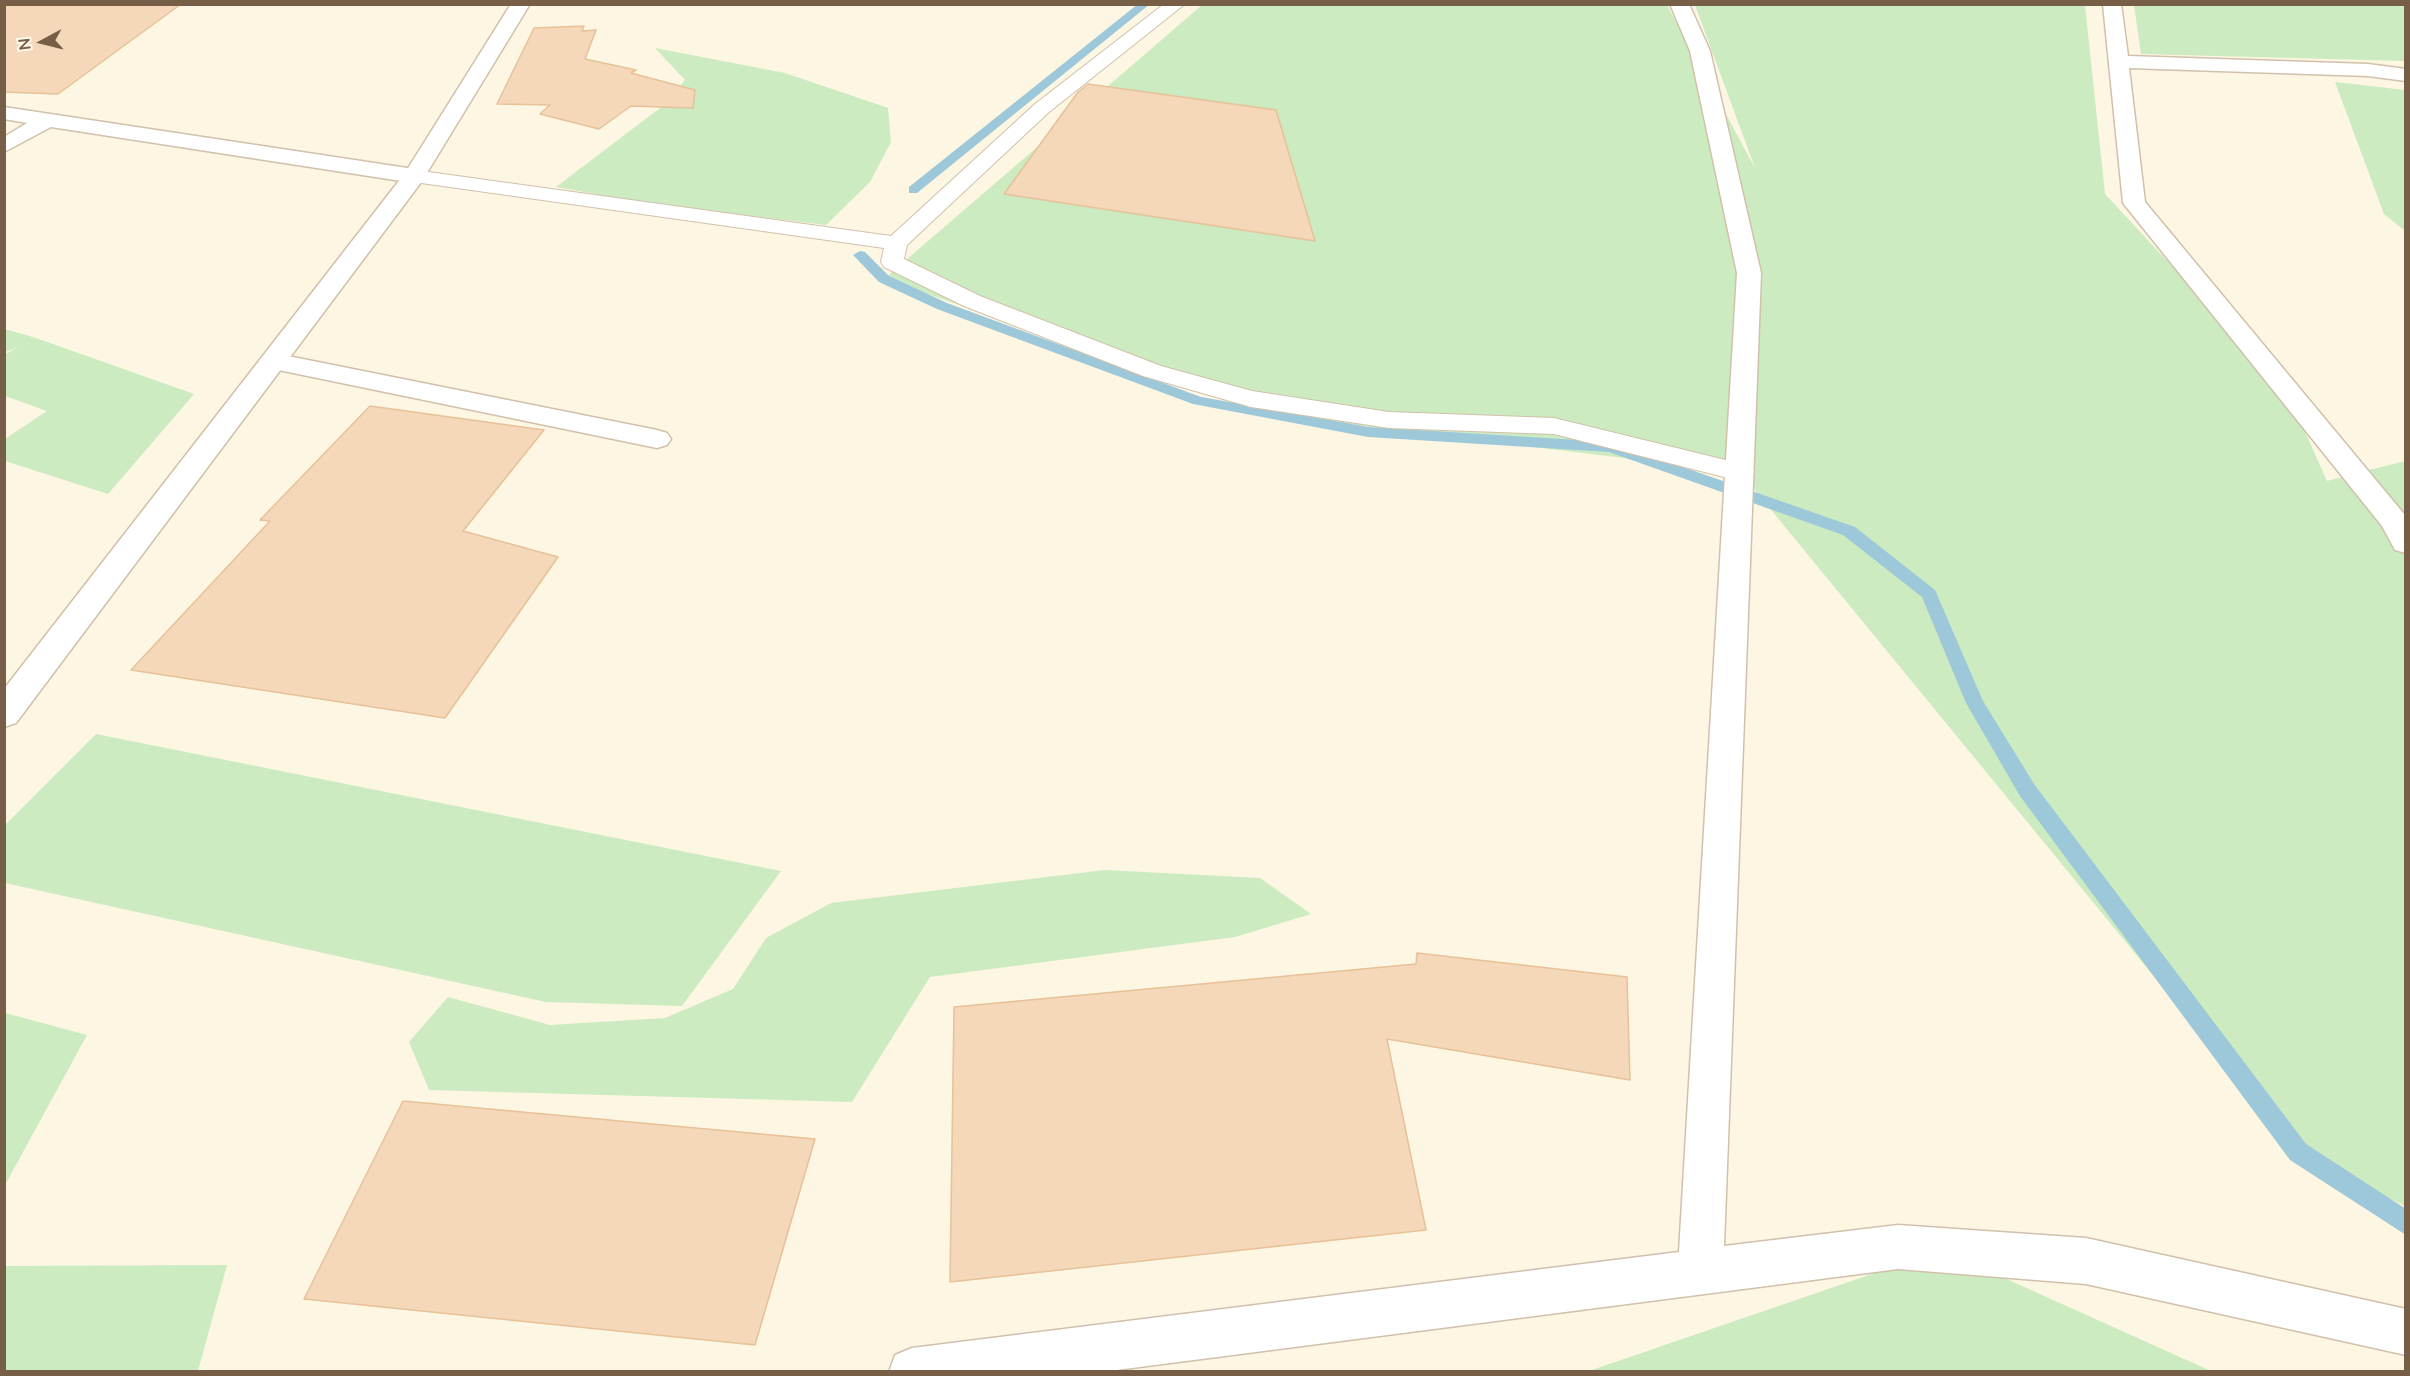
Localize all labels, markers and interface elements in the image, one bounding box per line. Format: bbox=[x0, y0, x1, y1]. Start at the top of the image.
north arrow bbox=[12, 12, 72, 72]
text: N bbox=[13, 37, 35, 51]

